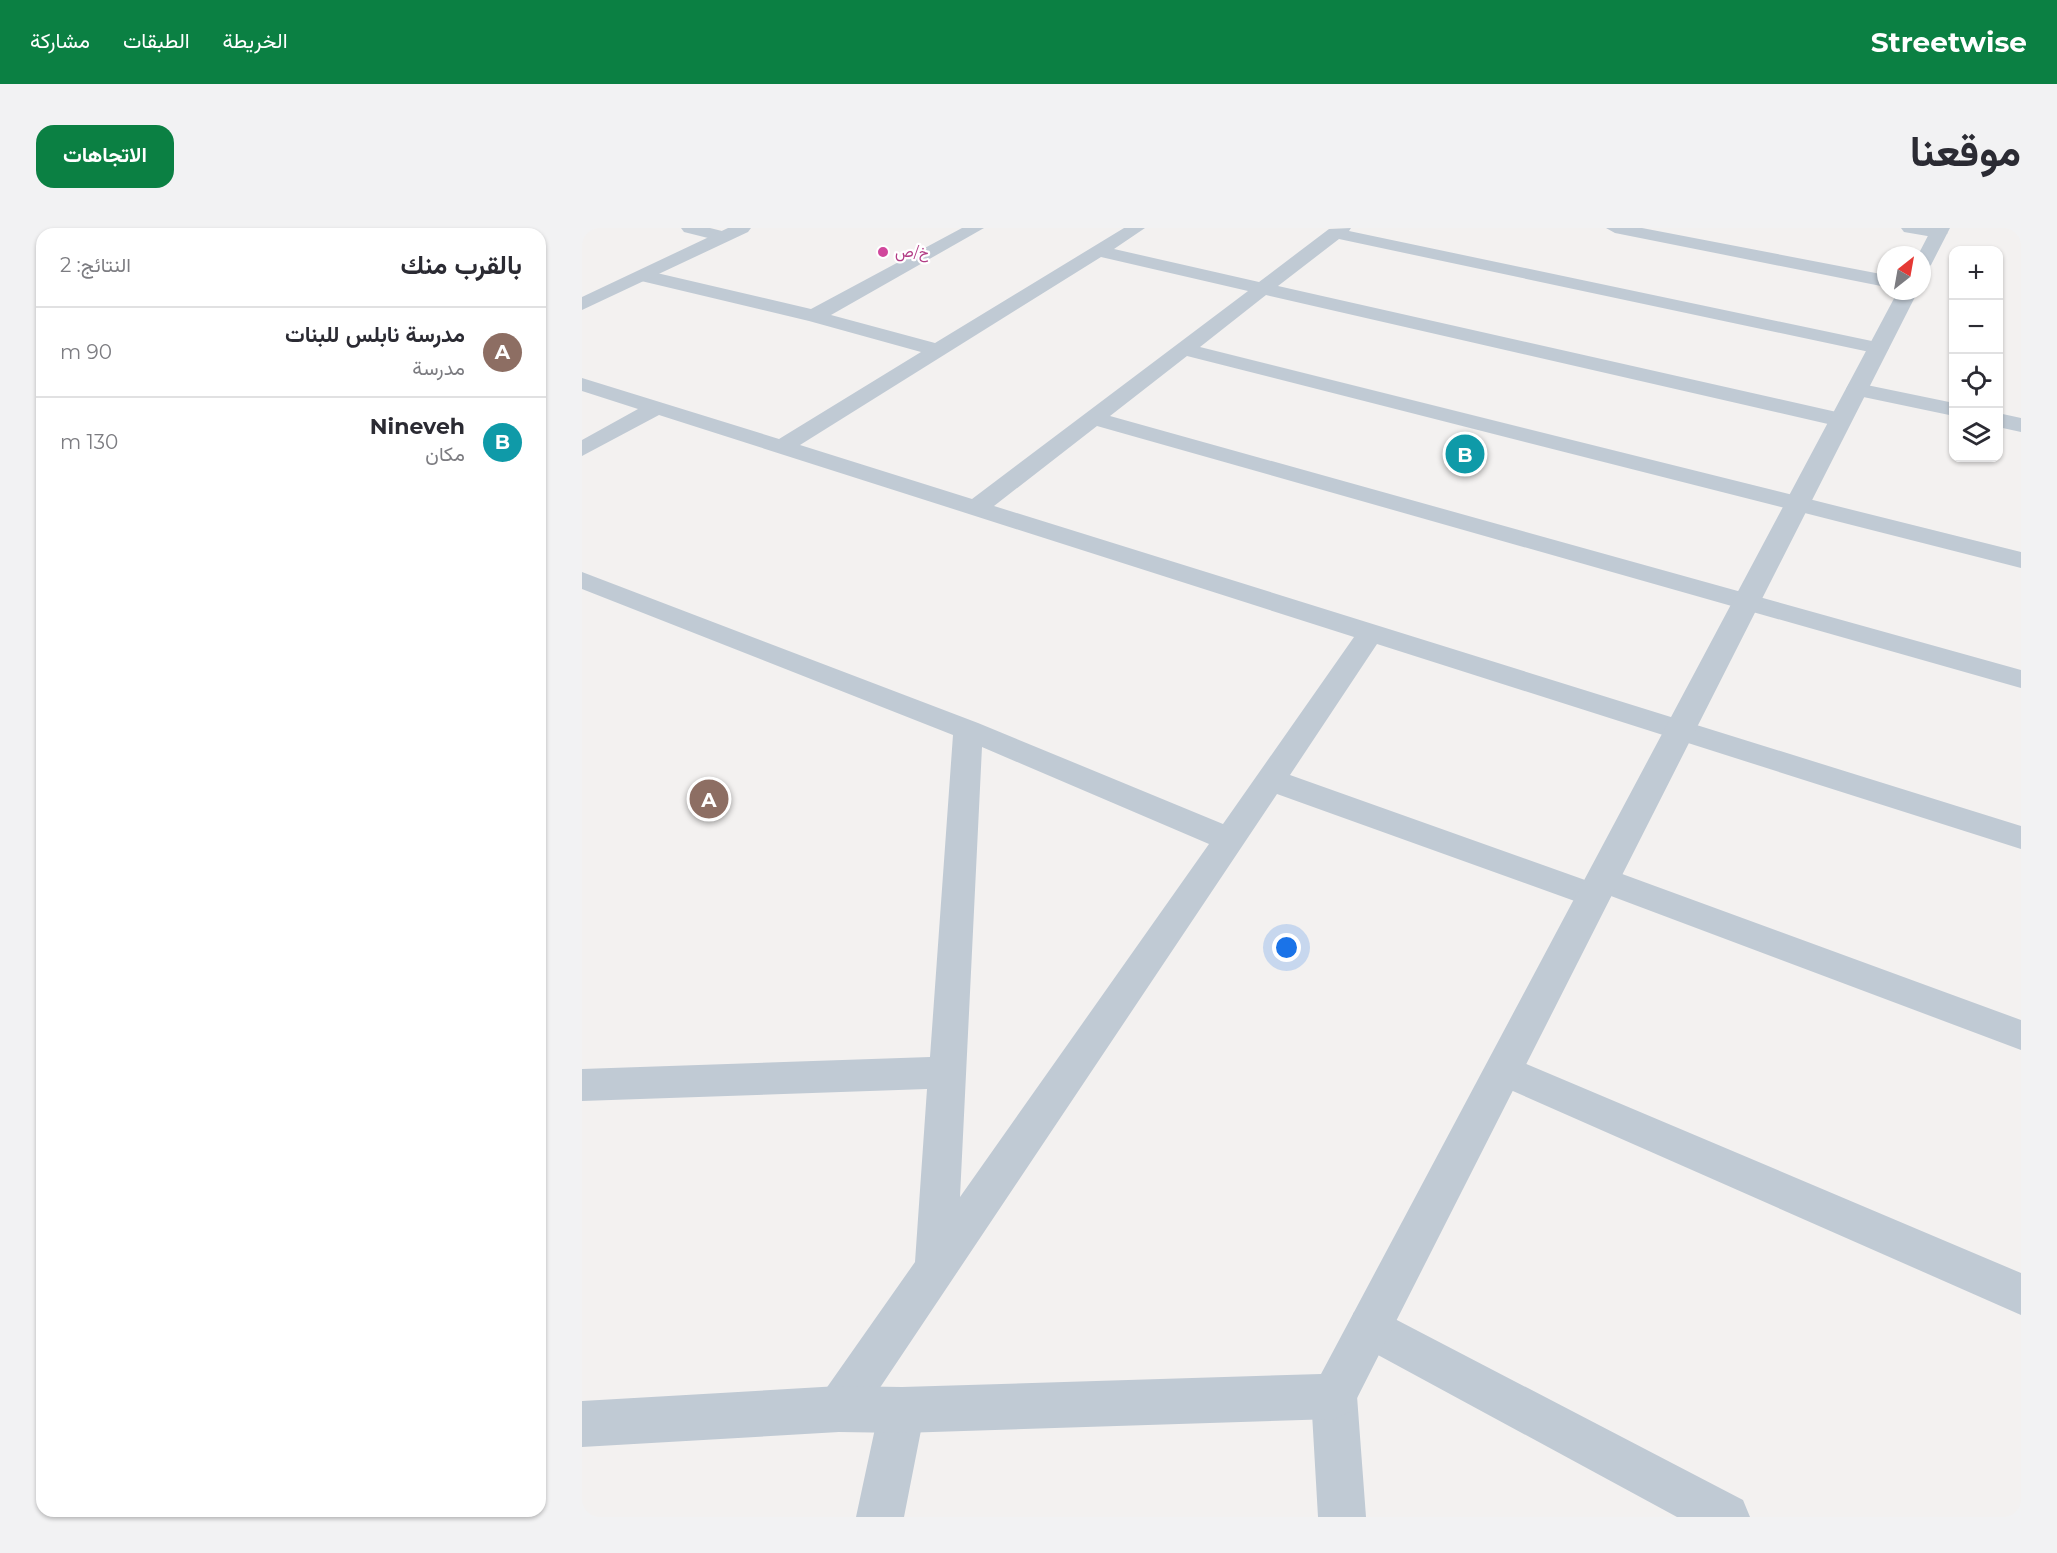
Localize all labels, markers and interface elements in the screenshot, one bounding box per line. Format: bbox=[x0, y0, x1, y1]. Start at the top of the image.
text: Streetwise bbox=[1871, 25, 2027, 59]
text: مشاركة bbox=[30, 28, 90, 53]
text: الطبقات bbox=[123, 28, 190, 53]
text: الخريطة bbox=[223, 28, 288, 53]
button: الاتجاهات bbox=[36, 125, 174, 188]
text: موقعنا bbox=[1910, 125, 2021, 177]
place label: خ/ص bbox=[895, 242, 929, 263]
marker: خ/ص bbox=[876, 245, 890, 259]
north arrow bbox=[1877, 246, 1931, 300]
map controls bbox=[1949, 246, 2003, 462]
button: + bbox=[1949, 246, 2003, 300]
text: بالقرب منك bbox=[400, 249, 522, 281]
text: النتائج: 2 bbox=[60, 253, 131, 277]
button: − bbox=[1949, 300, 2003, 354]
text: مدرسة نابلس للبنات bbox=[285, 321, 465, 348]
text: 90 m bbox=[60, 340, 112, 364]
text: A bbox=[495, 340, 510, 364]
button: locate bbox=[1949, 354, 2003, 408]
text: مدرسة bbox=[412, 356, 465, 380]
button: layers bbox=[1949, 408, 2003, 462]
text: Nineveh bbox=[370, 413, 465, 440]
text: 130 m bbox=[60, 430, 118, 454]
text: B bbox=[495, 430, 510, 454]
pin: B bbox=[1446, 432, 1484, 476]
text: مكان bbox=[425, 442, 465, 466]
pin: A bbox=[690, 776, 728, 822]
your location bbox=[1272, 933, 1301, 962]

